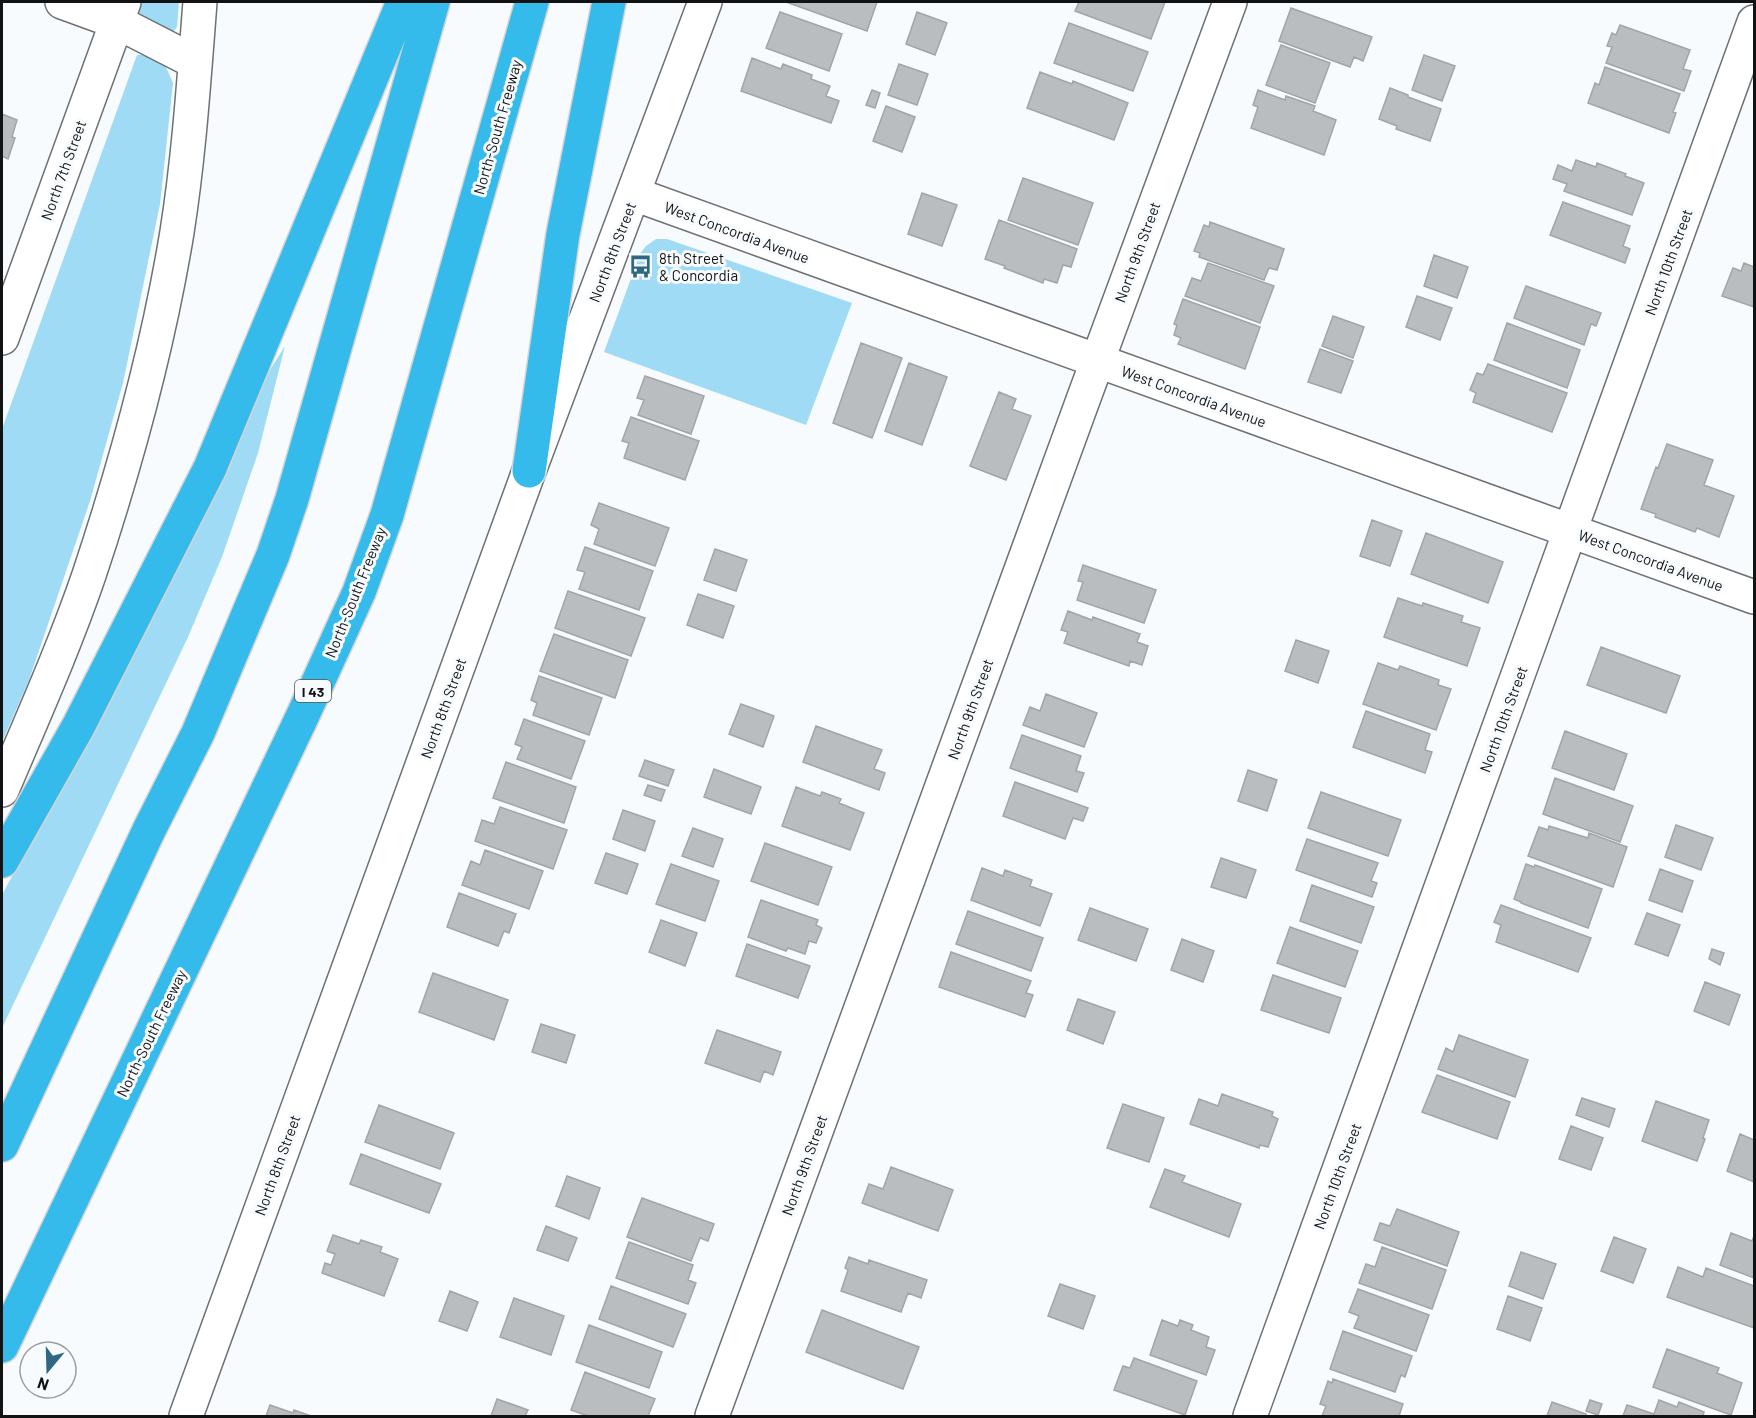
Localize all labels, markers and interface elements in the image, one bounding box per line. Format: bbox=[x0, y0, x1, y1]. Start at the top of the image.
street label: North-South Freeway bbox=[469, 57, 525, 197]
street label: North 7th Street bbox=[37, 118, 89, 222]
street label: West Concordia Avenue bbox=[662, 197, 812, 267]
street label: North 8th Street bbox=[585, 199, 639, 305]
street label: North 9th Street bbox=[1110, 199, 1164, 305]
street label: North 10th Street bbox=[1640, 206, 1696, 318]
place label: 8th Street & Concordia bbox=[659, 249, 738, 284]
bus stop icon: 8th Street & Concordia bbox=[628, 254, 654, 280]
street label: West Concordia Avenue bbox=[1119, 361, 1269, 431]
street label: North-South Freeway bbox=[321, 524, 390, 660]
street label: West Concordia Avenue bbox=[1576, 525, 1726, 595]
street label: North 8th Street bbox=[416, 655, 470, 761]
street label: North 9th Street bbox=[943, 656, 997, 762]
street label: North 10th Street bbox=[1475, 663, 1531, 775]
road number: I 43 bbox=[295, 680, 331, 702]
street label: North-South Freeway bbox=[112, 966, 190, 1100]
street label: North 8th Street bbox=[250, 1112, 304, 1218]
street label: North 9th Street bbox=[777, 1112, 831, 1218]
street label: North 10th Street bbox=[1309, 1120, 1365, 1232]
north arrow bbox=[18, 1340, 78, 1400]
text: N bbox=[35, 1374, 51, 1395]

